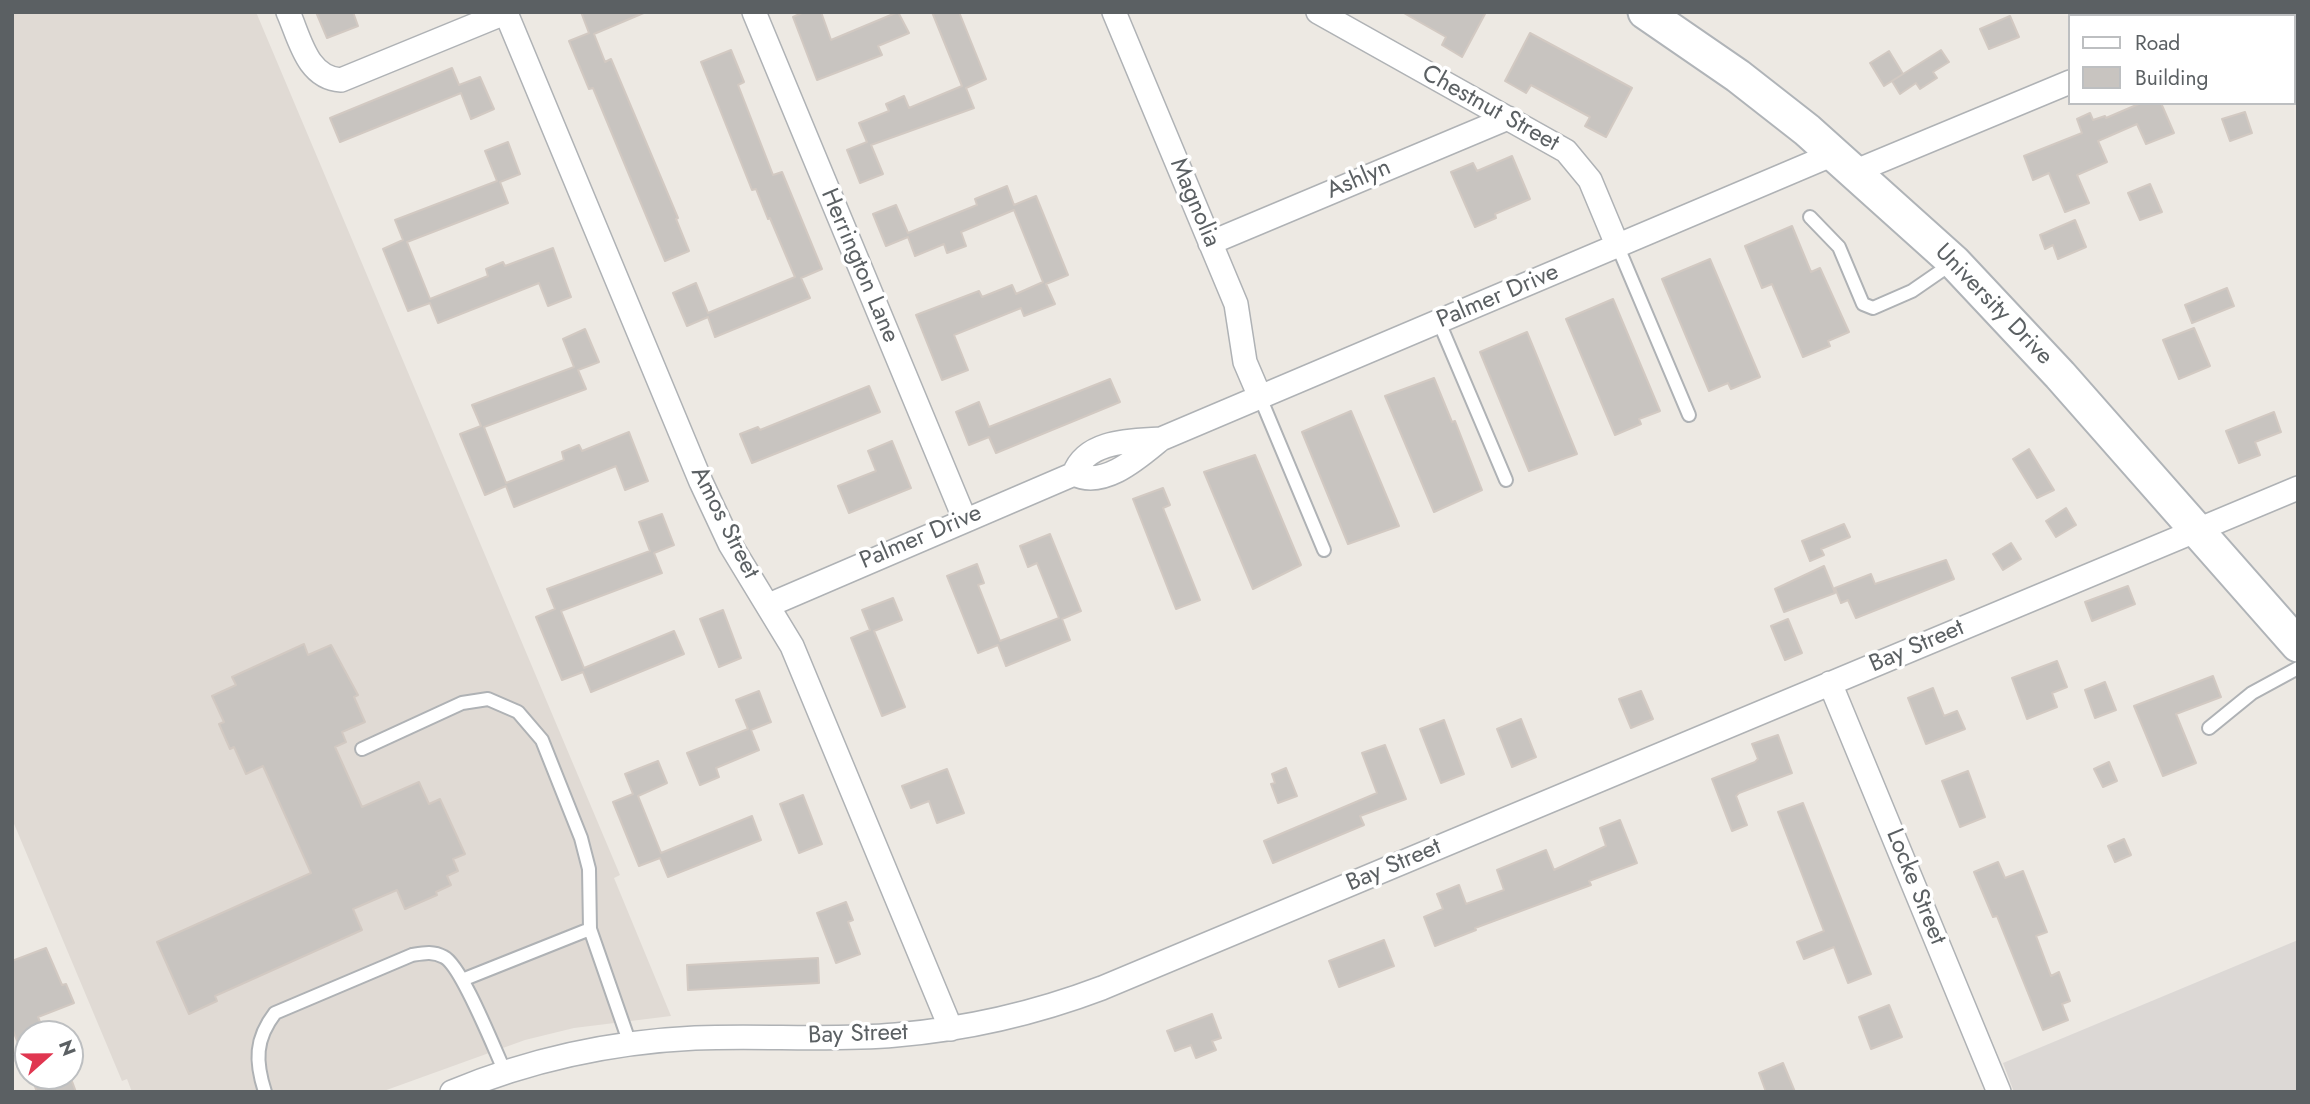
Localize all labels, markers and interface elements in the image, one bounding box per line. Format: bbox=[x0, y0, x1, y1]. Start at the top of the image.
legend bbox=[2068, 14, 2296, 105]
text: Road bbox=[2135, 28, 2180, 58]
street label: Chestnut Street bbox=[1416, 59, 1564, 159]
text: Building bbox=[2135, 63, 2208, 93]
street label: Magnolia bbox=[1162, 154, 1226, 252]
street label: Ashlyn bbox=[1323, 154, 1395, 206]
street label: Herrington Lane bbox=[814, 185, 904, 347]
street label: University Drive bbox=[1928, 238, 2058, 372]
street label: Palmer Drive bbox=[1433, 258, 1563, 336]
street label: Amos Street bbox=[684, 462, 764, 584]
street label: Palmer Drive bbox=[856, 499, 986, 577]
street label: Bay Street bbox=[1865, 614, 1969, 680]
street label: Locke Street bbox=[1879, 825, 1951, 949]
street label: Bay Street bbox=[1342, 833, 1446, 899]
street label: Bay Street bbox=[808, 1019, 908, 1051]
north arrow bbox=[14, 1020, 84, 1090]
text: N bbox=[52, 1036, 83, 1060]

